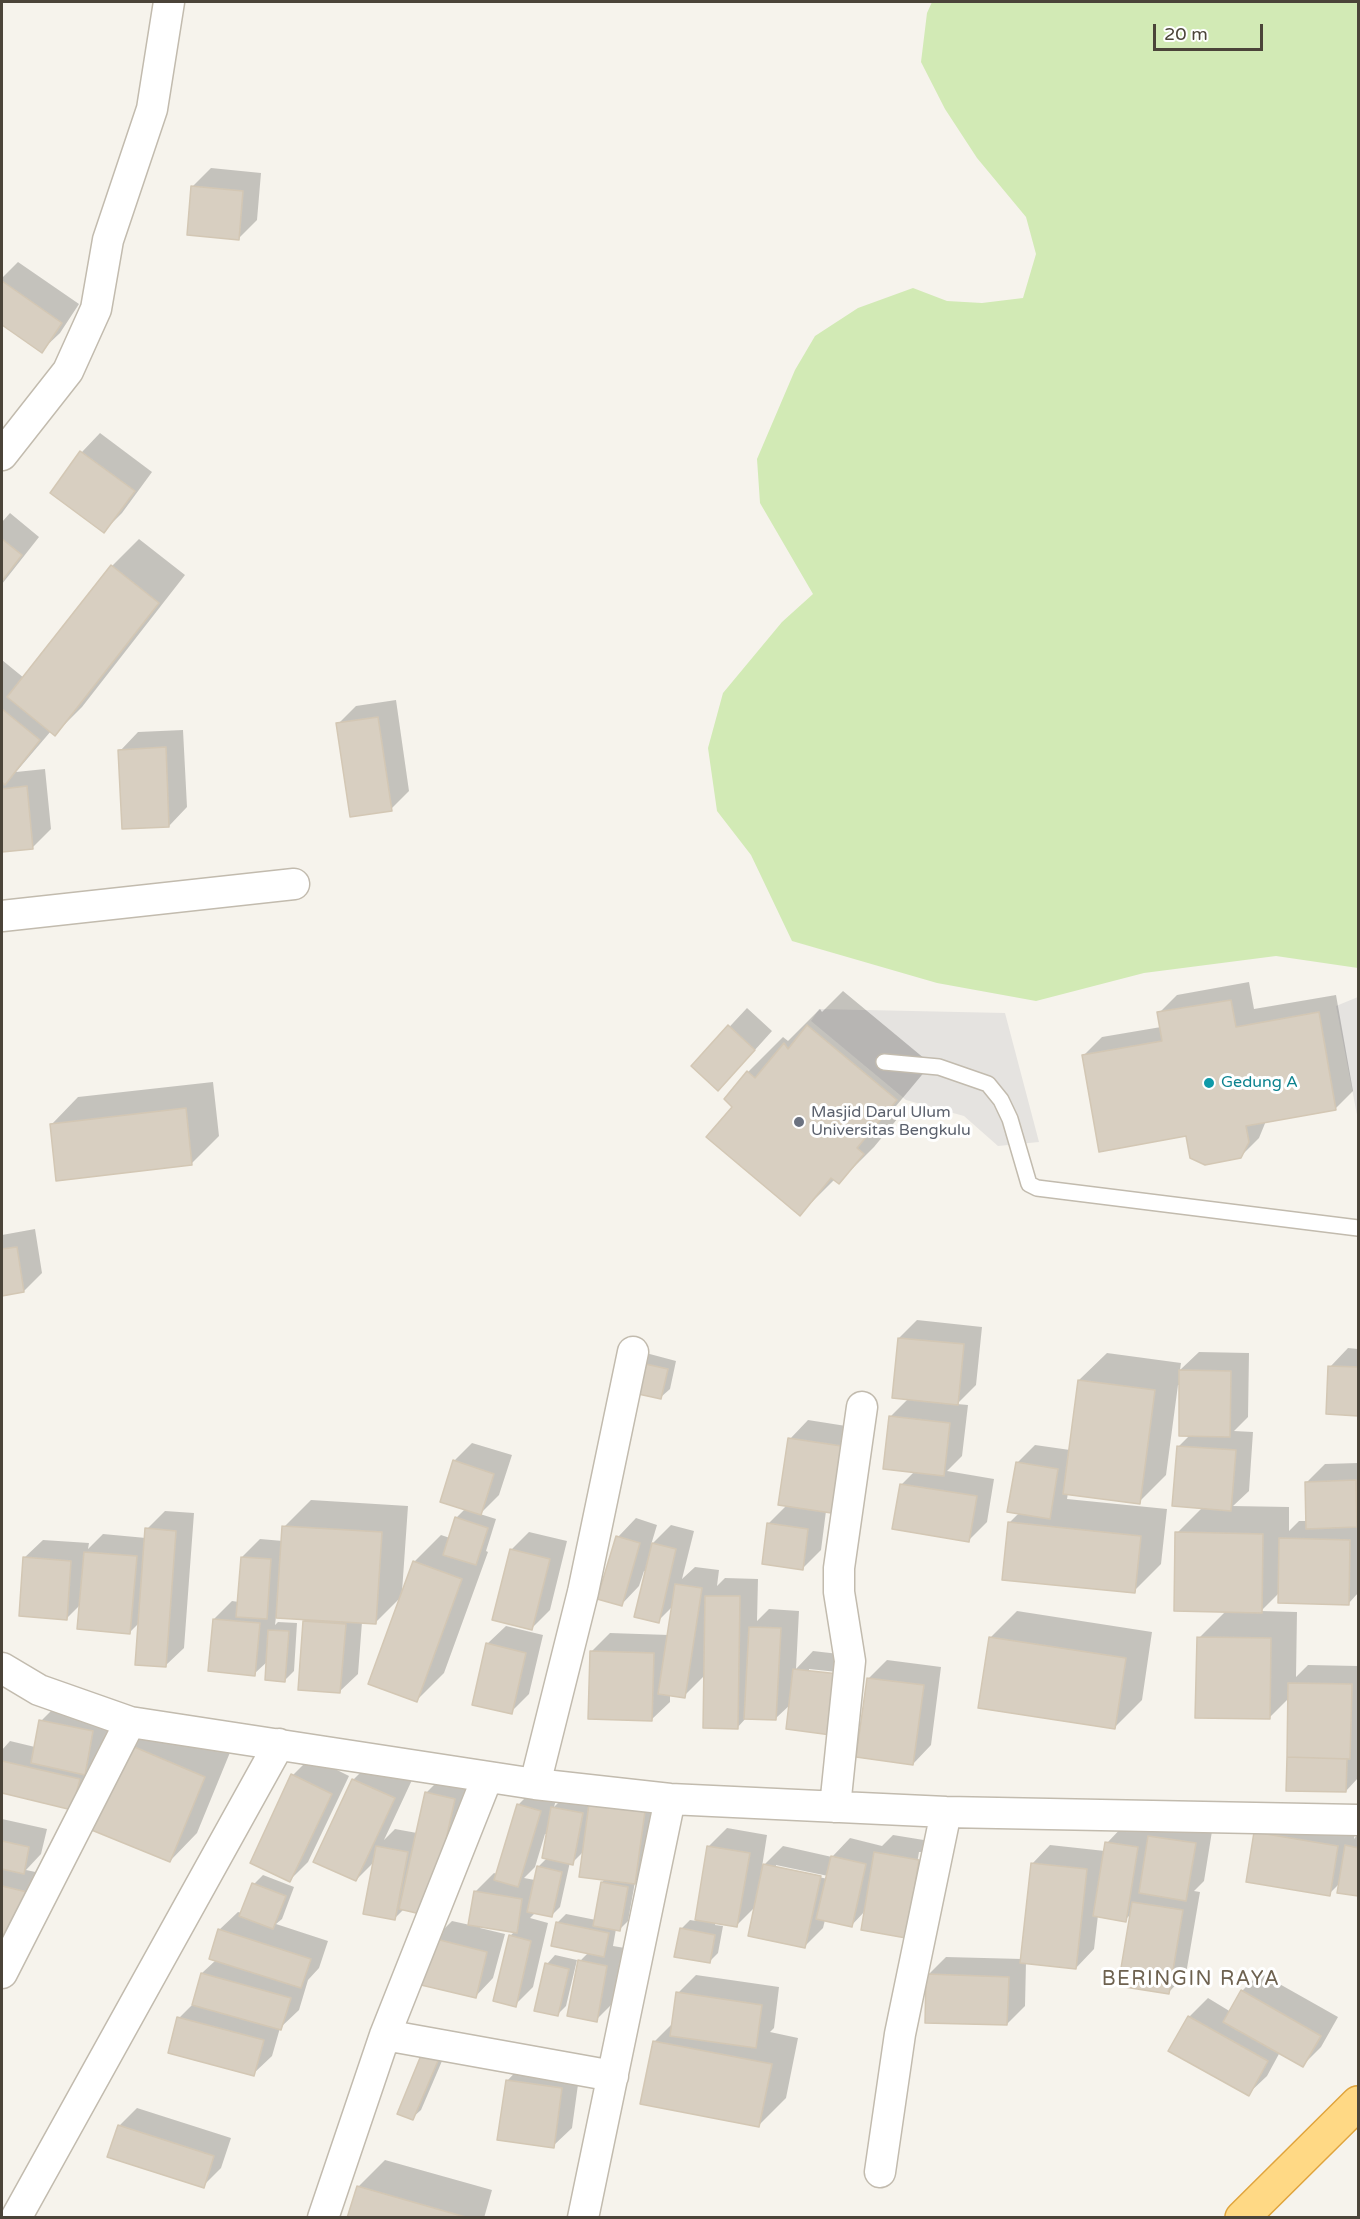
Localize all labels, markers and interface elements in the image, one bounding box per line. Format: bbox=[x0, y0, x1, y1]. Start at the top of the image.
scale bar bbox=[1156, 12, 1266, 50]
text: 20 m bbox=[1164, 23, 1208, 45]
place label: Gedung A bbox=[1221, 1073, 1298, 1093]
marker: Gedung A bbox=[1202, 1076, 1216, 1090]
place label: Masjid Darul Ulum Universitas Bengkulu bbox=[811, 1103, 971, 1141]
marker: Masjid Darul Ulum Universitas Bengkulu bbox=[792, 1115, 806, 1129]
district label: BERINGIN RAYA bbox=[1102, 1968, 1280, 1992]

